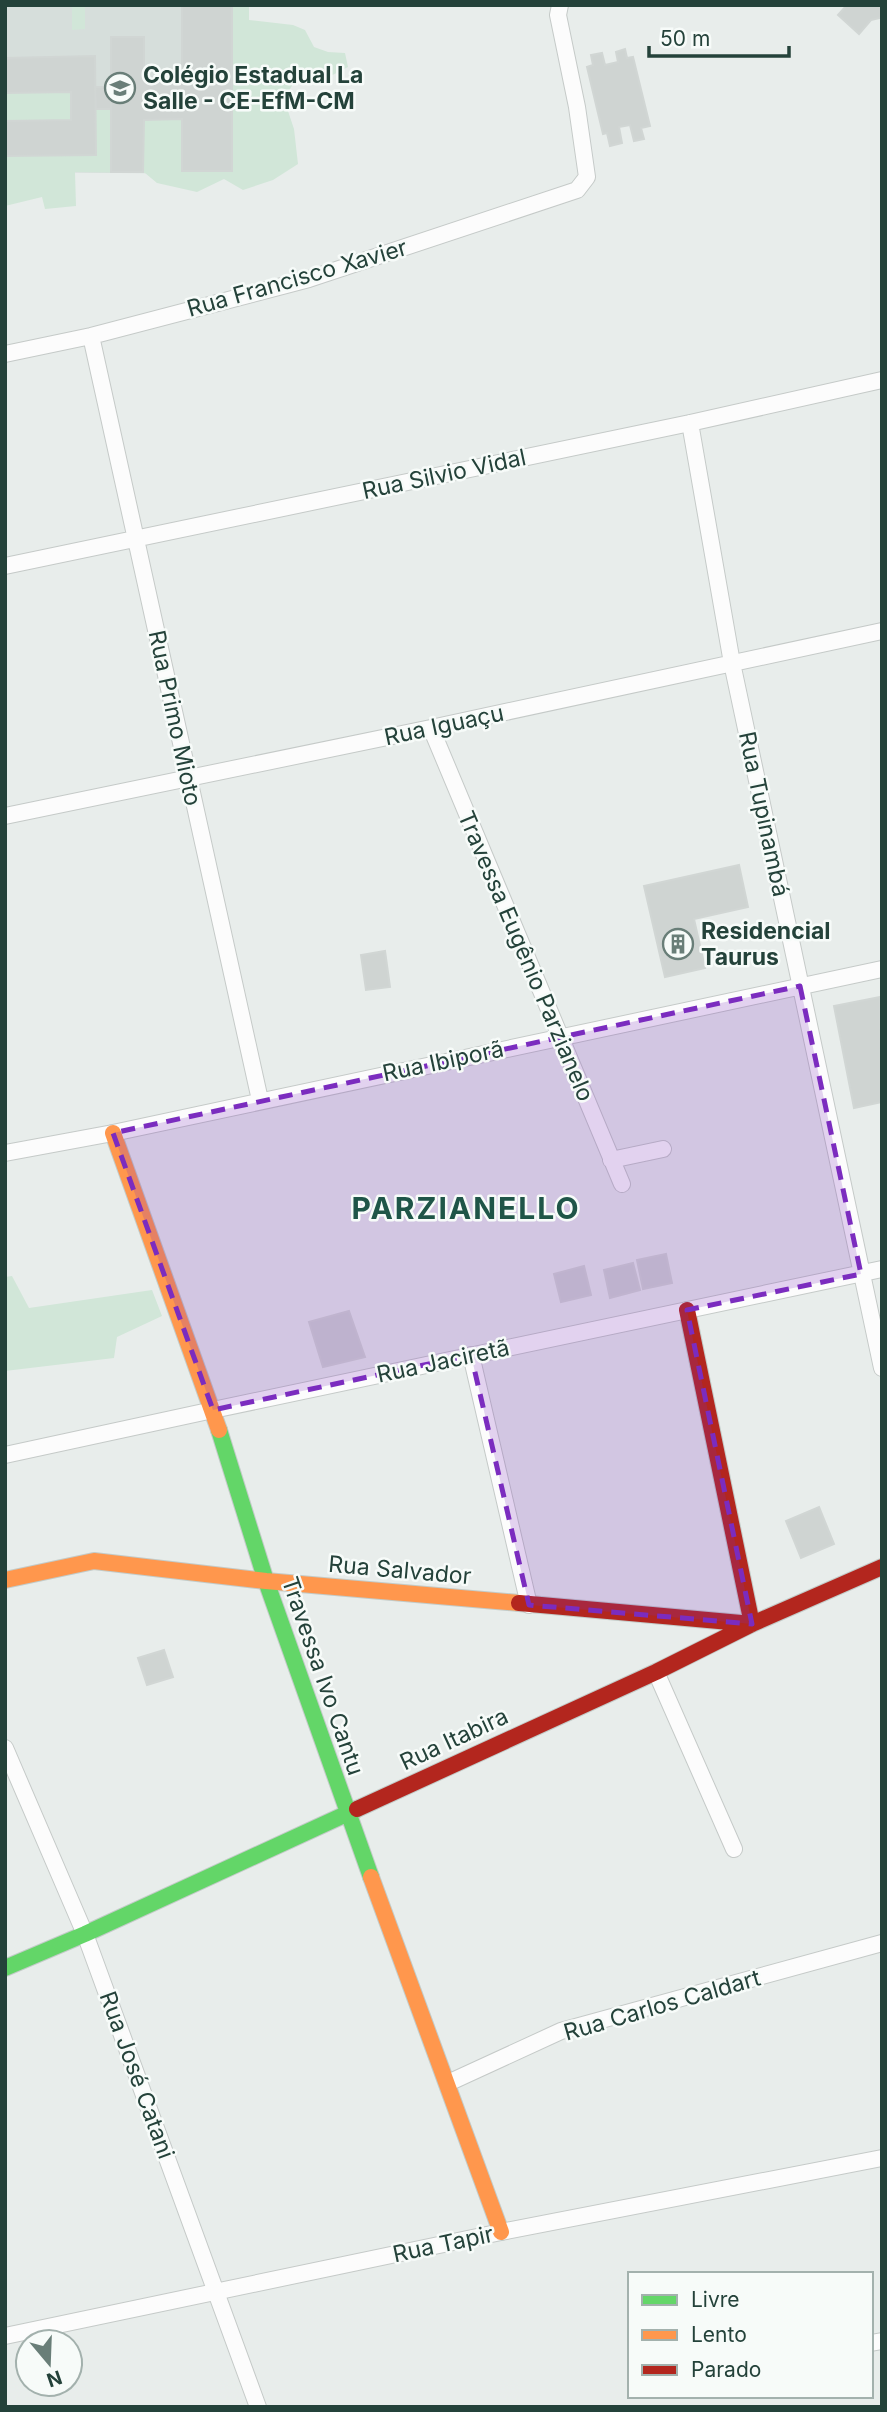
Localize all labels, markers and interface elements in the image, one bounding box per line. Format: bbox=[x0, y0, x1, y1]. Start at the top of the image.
scale bar bbox=[649, 14, 789, 58]
text: 50 m bbox=[660, 26, 710, 51]
place label: Colégio Estadual La Salle - CE-EfM-CM bbox=[143, 61, 363, 115]
school or university icon: Colégio Estadual La Salle - CE-EfM-CM bbox=[103, 71, 137, 105]
street label: Rua Francisco Xavier bbox=[184, 233, 411, 323]
street label: Rua Silvio Vidal bbox=[360, 443, 528, 505]
street label: Rua Primo Mioto bbox=[143, 628, 207, 808]
street label: Rua Iguaçu bbox=[382, 699, 506, 751]
street label: Rua Tupinambá bbox=[733, 729, 795, 899]
street label: Travessa Eugênio Parzianelo bbox=[452, 807, 600, 1105]
place label: Residencial Taurus bbox=[701, 917, 831, 971]
building icon: Residencial Taurus bbox=[661, 927, 695, 961]
street label: Rua Ibiporã bbox=[380, 1035, 506, 1087]
district label: PARZIANELLO bbox=[351, 1190, 581, 1226]
street label: Rua Jaciretã bbox=[374, 1333, 512, 1389]
street label: Rua Salvador bbox=[327, 1550, 473, 1590]
street label: Travessa Ivo Cantu bbox=[276, 1573, 370, 1779]
street label: Rua Itabira bbox=[395, 1702, 513, 1776]
street label: Rua Carlos Caldart bbox=[560, 1963, 764, 2046]
street label: Rua José Catani bbox=[94, 1987, 180, 2163]
street label: Rua Tapir bbox=[390, 2220, 496, 2268]
legend bbox=[628, 2272, 873, 2398]
text: Livre bbox=[691, 2287, 740, 2312]
text: Lento bbox=[691, 2322, 747, 2347]
north arrow bbox=[14, 2328, 84, 2398]
text: Parado bbox=[691, 2357, 761, 2382]
text: N bbox=[44, 2365, 65, 2392]

